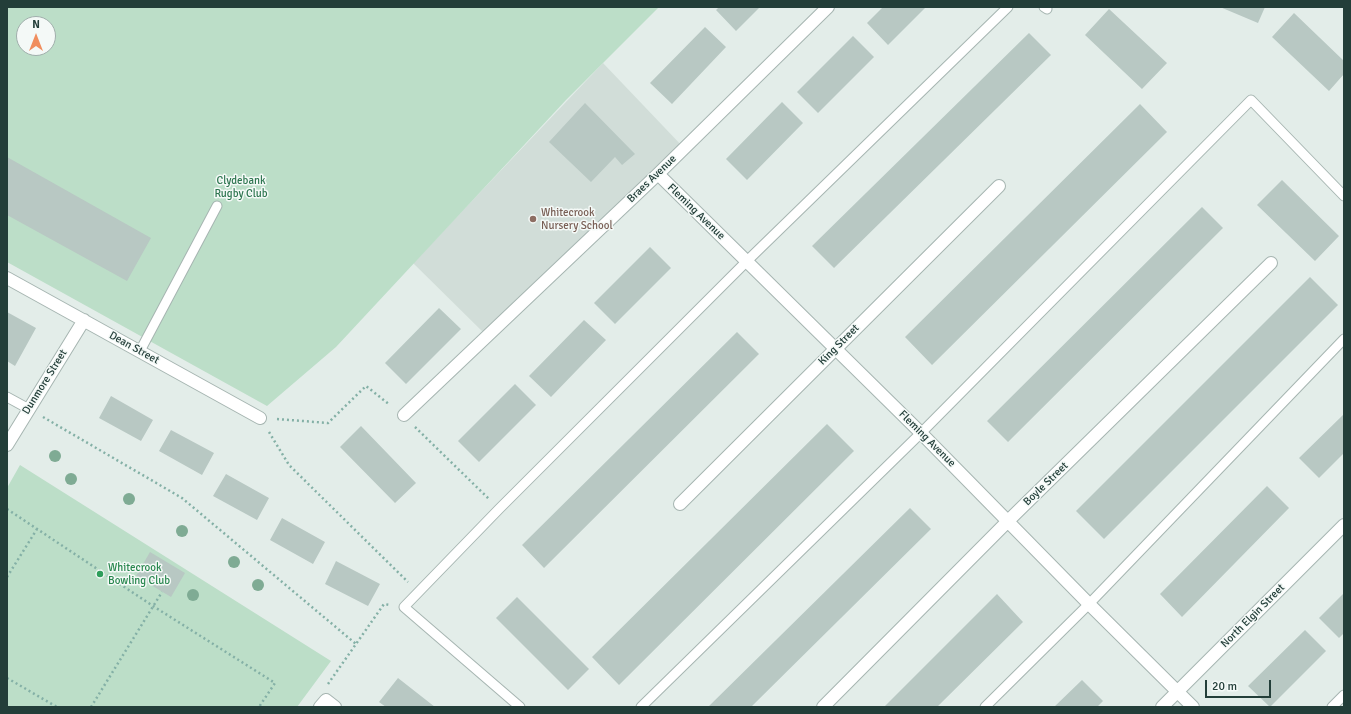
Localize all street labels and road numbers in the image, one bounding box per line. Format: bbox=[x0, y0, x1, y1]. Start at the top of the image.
street label: Braes Avenue bbox=[625, 152, 679, 206]
street label: Fleming Avenue bbox=[665, 181, 727, 243]
street label: King Street bbox=[816, 322, 862, 368]
street label: Dean Street bbox=[107, 329, 161, 367]
street label: Dunmore Street bbox=[20, 347, 70, 417]
street label: Fleming Avenue bbox=[896, 408, 958, 470]
street label: Boyle Street bbox=[1021, 459, 1071, 509]
street label: North Elgin Street bbox=[1218, 581, 1288, 651]

